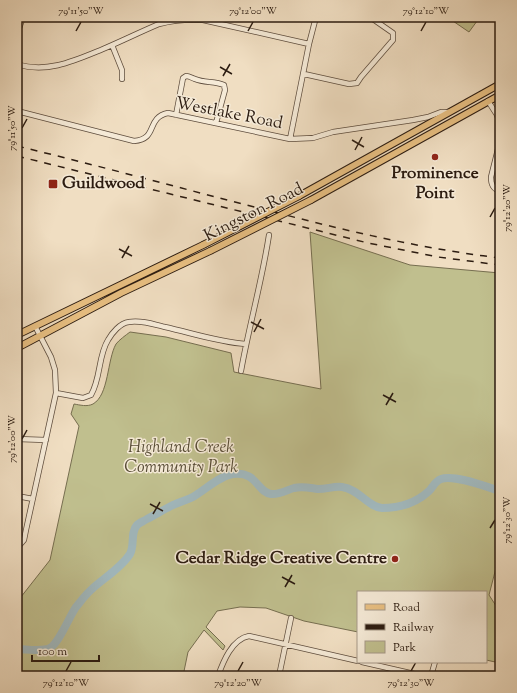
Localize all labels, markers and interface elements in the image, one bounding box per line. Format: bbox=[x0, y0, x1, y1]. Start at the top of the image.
text: 79°11'50"W bbox=[58, 4, 104, 19]
text: 79°12'00"W bbox=[229, 4, 277, 19]
text: 79°12'10"W bbox=[403, 4, 449, 19]
street label: Westlake Road bbox=[173, 92, 285, 136]
text: 79°11'50"W bbox=[5, 105, 20, 151]
marker: Prominence Point bbox=[430, 152, 440, 162]
place label: Prominence Point bbox=[391, 162, 479, 206]
place label: Guildwood bbox=[62, 172, 145, 196]
street label: Kingston Road bbox=[200, 177, 308, 248]
marker: Guildwood bbox=[47, 178, 59, 190]
text: 79°12'20"W bbox=[500, 184, 515, 232]
text: 79°12'00"W bbox=[5, 415, 20, 463]
park label: Highland Creek Community Park bbox=[124, 436, 238, 480]
text: 79°12'30"W bbox=[500, 497, 515, 543]
place label: Cedar Ridge Creative Centre bbox=[175, 547, 387, 571]
marker: Cedar Ridge Creative Centre bbox=[390, 554, 400, 564]
legend bbox=[357, 591, 487, 663]
text: Road bbox=[393, 599, 420, 617]
text: Railway bbox=[393, 619, 434, 637]
scale bar bbox=[32, 637, 99, 663]
text: Park bbox=[393, 639, 416, 657]
text: 100 m bbox=[38, 643, 67, 661]
text: 79°12'10"W bbox=[43, 676, 89, 691]
text: 79°12'20"W bbox=[214, 676, 262, 691]
text: 79°12'30"W bbox=[388, 676, 434, 691]

